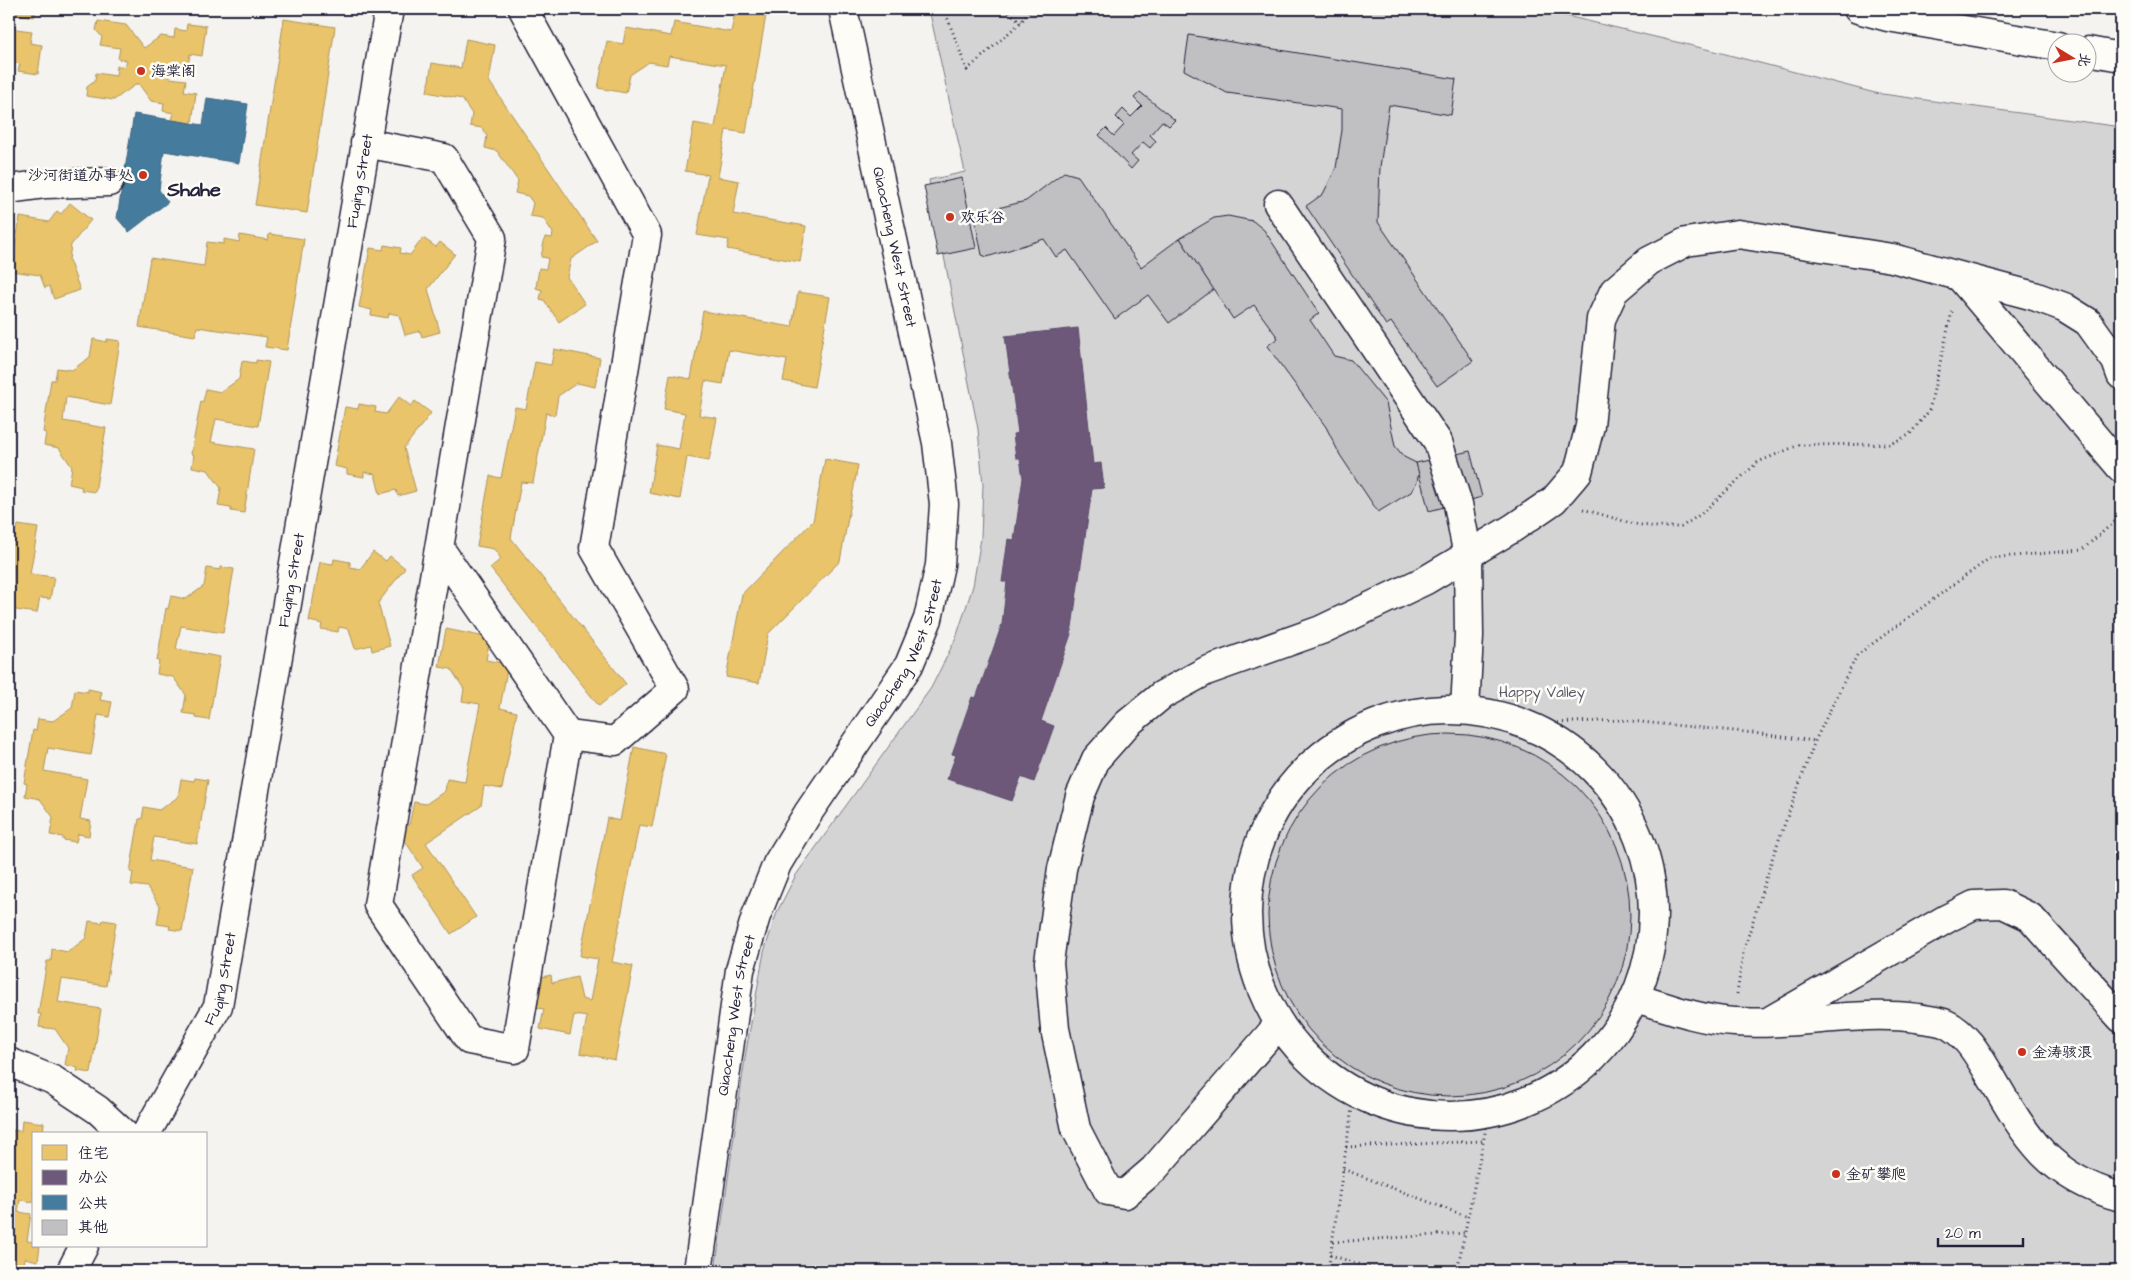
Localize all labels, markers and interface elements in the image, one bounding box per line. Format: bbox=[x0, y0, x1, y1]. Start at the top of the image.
north arrow bbox=[2048, 32, 2098, 82]
text: 北 bbox=[2073, 51, 2095, 69]
place label: 海棠阁 bbox=[151, 61, 196, 82]
marker: 海棠阁 bbox=[135, 65, 147, 77]
street label: Fuqing Street bbox=[342, 132, 378, 230]
place label: 沙河街道办事处 bbox=[28, 165, 133, 186]
street label: Qiaocheng West Street bbox=[866, 165, 922, 329]
marker: 沙河街道办事处 bbox=[137, 169, 149, 181]
district label: Shahe bbox=[166, 176, 221, 204]
place label: 欢乐谷 bbox=[960, 207, 1005, 228]
marker: 欢乐谷 bbox=[944, 211, 956, 223]
street label: Fuqing Street bbox=[273, 531, 310, 629]
street label: Qiaocheng West Street bbox=[860, 577, 948, 731]
park label: Happy Valley bbox=[1499, 682, 1585, 704]
street label: Fuqing Street bbox=[199, 930, 242, 1029]
street label: Qiaocheng West Street bbox=[713, 932, 761, 1097]
place label: 金涛骇浪 bbox=[2032, 1042, 2092, 1063]
marker: 金涛骇浪 bbox=[2016, 1046, 2028, 1058]
legend bbox=[32, 1132, 208, 1248]
text: 住宅 bbox=[78, 1143, 108, 1164]
place label: 金矿攀爬 bbox=[1846, 1164, 1906, 1185]
text: 办公 bbox=[78, 1167, 108, 1188]
marker: 金矿攀爬 bbox=[1830, 1168, 1842, 1180]
text: 公共 bbox=[78, 1193, 108, 1214]
scale bar bbox=[1938, 1215, 2022, 1247]
text: 其他 bbox=[78, 1217, 108, 1238]
text: 20 m bbox=[1945, 1223, 1981, 1244]

